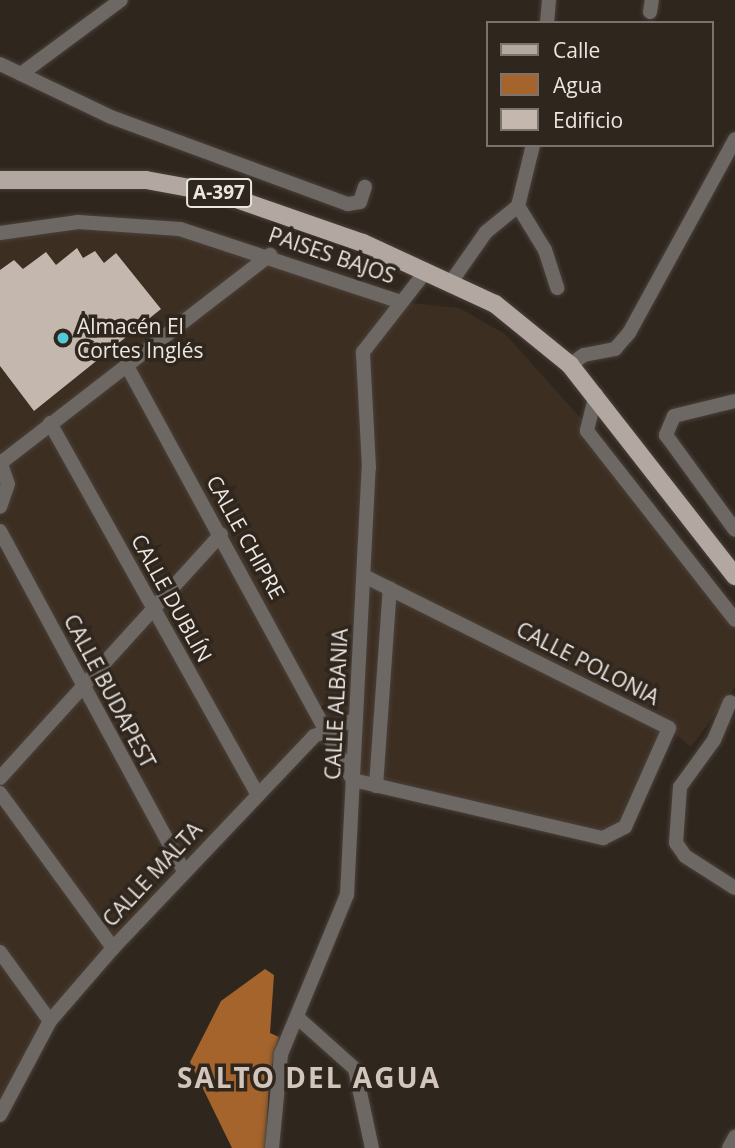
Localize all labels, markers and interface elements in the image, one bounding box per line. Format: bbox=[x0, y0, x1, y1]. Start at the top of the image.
legend bbox=[486, 21, 714, 147]
text: Calle bbox=[553, 36, 600, 64]
text: Agua bbox=[553, 71, 602, 99]
text: Edificio bbox=[553, 106, 623, 134]
road number: A-397 bbox=[186, 178, 252, 209]
street label: PAISES BAJOS bbox=[265, 222, 399, 288]
place label: Almacén El Cortes Inglés bbox=[77, 313, 203, 363]
marker: Almacén El Cortes Inglés bbox=[55, 330, 71, 346]
street label: CALLE CHIPRE bbox=[202, 471, 290, 603]
street label: CALLE DUBLÍN bbox=[126, 530, 218, 666]
street label: CALLE BUDAPEST bbox=[59, 610, 161, 772]
street label: CALLE POLONIA bbox=[512, 616, 664, 710]
street label: CALLE ALBANIA bbox=[319, 628, 353, 780]
street label: CALLE MALTA bbox=[97, 817, 207, 931]
district label: SALTO DEL AGUA bbox=[179, 1060, 439, 1094]

